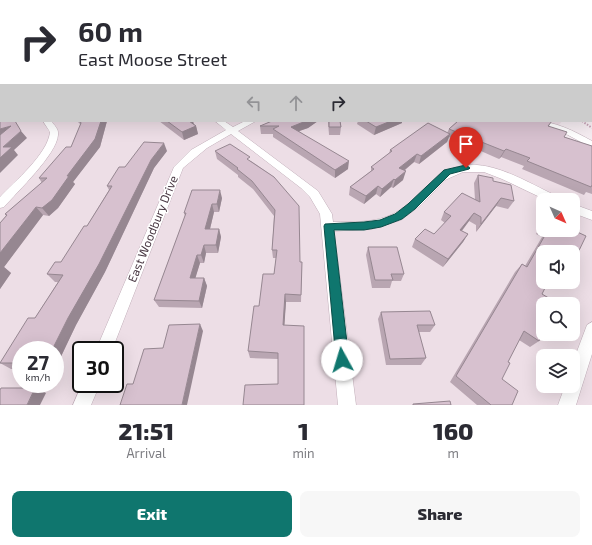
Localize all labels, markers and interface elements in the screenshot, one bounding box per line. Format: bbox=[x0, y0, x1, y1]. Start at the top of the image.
text: 60 m bbox=[78, 14, 143, 48]
icon: right bbox=[12, 16, 64, 68]
text: East Moose Street bbox=[78, 48, 227, 70]
icon: left bbox=[243, 92, 265, 114]
icon: ahead bbox=[285, 92, 307, 114]
icon: right bbox=[327, 92, 349, 114]
pin bbox=[449, 127, 483, 168]
icon: arrive bbox=[455, 133, 477, 155]
street label: East Woodbury Drive bbox=[124, 173, 180, 284]
north arrow bbox=[536, 193, 580, 237]
map controls bbox=[536, 193, 580, 393]
button: sound bbox=[536, 245, 580, 289]
button: search bbox=[536, 297, 580, 341]
position arrow bbox=[321, 339, 363, 381]
speed limit sign: 30 bbox=[72, 341, 124, 393]
button: layers bbox=[536, 349, 580, 393]
text: 27 bbox=[27, 350, 49, 374]
text: km/h bbox=[26, 371, 50, 383]
text: 21:51 bbox=[118, 416, 174, 445]
text: 1 bbox=[298, 416, 309, 445]
text: 160 bbox=[433, 416, 474, 445]
text: Arrival bbox=[126, 445, 166, 461]
text: min bbox=[292, 445, 315, 461]
text: m bbox=[448, 445, 459, 461]
button: Exit bbox=[12, 491, 292, 537]
button: Share bbox=[300, 491, 580, 537]

